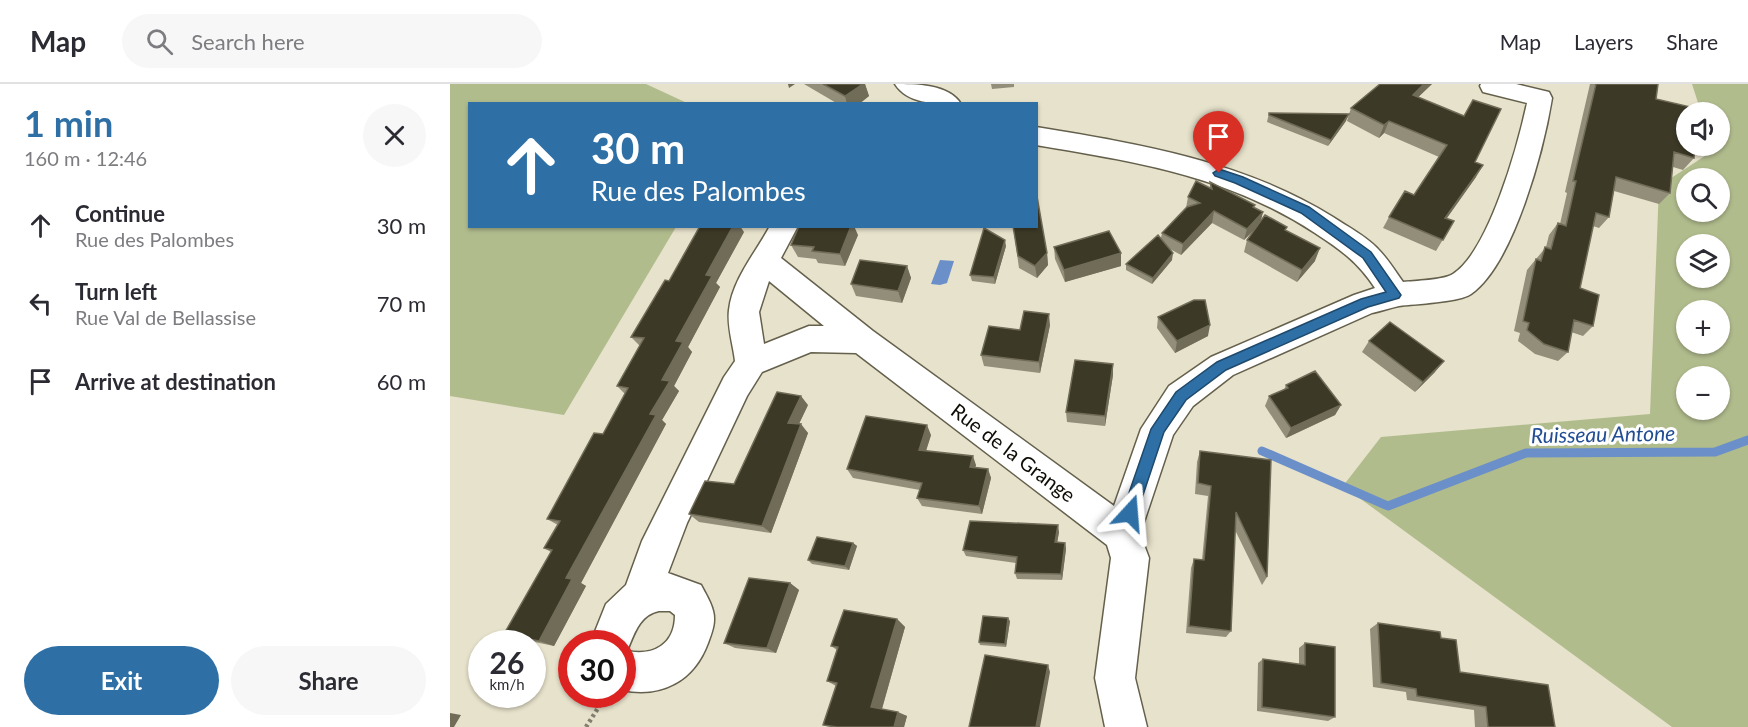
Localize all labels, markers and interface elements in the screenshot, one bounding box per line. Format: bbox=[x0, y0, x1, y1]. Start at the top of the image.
search box bbox=[122, 14, 542, 68]
text: Map bbox=[30, 24, 86, 58]
icon: search bbox=[143, 25, 176, 58]
text: Search here bbox=[191, 28, 305, 55]
text: Map bbox=[1500, 29, 1541, 54]
text: Layers bbox=[1574, 29, 1633, 54]
text: Share bbox=[1666, 29, 1718, 54]
text: 1 min bbox=[24, 101, 113, 145]
map controls bbox=[1676, 102, 1730, 420]
button: sound bbox=[1676, 102, 1730, 156]
button: close bbox=[363, 104, 426, 167]
pin bbox=[1193, 111, 1244, 173]
icon: arrive bbox=[1202, 120, 1235, 153]
text: 30 m bbox=[591, 123, 685, 173]
icon: ahead bbox=[492, 126, 570, 204]
text: 160 m · 12:46 bbox=[24, 146, 147, 170]
button: search bbox=[1676, 168, 1730, 222]
text: Rue des Palombes bbox=[591, 174, 806, 207]
text: Continue bbox=[75, 200, 165, 227]
icon: ahead bbox=[24, 209, 57, 242]
text: 30 m bbox=[377, 212, 426, 239]
text: Rue des Palombes bbox=[75, 227, 234, 251]
button: layers bbox=[1676, 234, 1730, 288]
text: Turn left bbox=[75, 278, 157, 305]
icon: left bbox=[24, 287, 57, 320]
text: 70 m bbox=[377, 290, 426, 317]
button: + bbox=[1676, 300, 1730, 354]
text: Rue Val de Bellassise bbox=[75, 305, 256, 329]
icon: arrive bbox=[24, 365, 57, 398]
button: − bbox=[1676, 366, 1730, 420]
text: Arrive at destination bbox=[75, 368, 276, 395]
text: 60 m bbox=[377, 368, 426, 395]
street label: Rue de la Grange bbox=[947, 398, 1080, 507]
water label: Ruisseau Antone bbox=[1531, 420, 1675, 447]
position arrow bbox=[1098, 481, 1162, 545]
speed limit sign: 30 bbox=[558, 630, 636, 708]
text: 26 bbox=[490, 644, 524, 680]
button: Exit bbox=[24, 646, 219, 715]
button: Share bbox=[231, 646, 426, 715]
text: km/h bbox=[489, 675, 525, 693]

